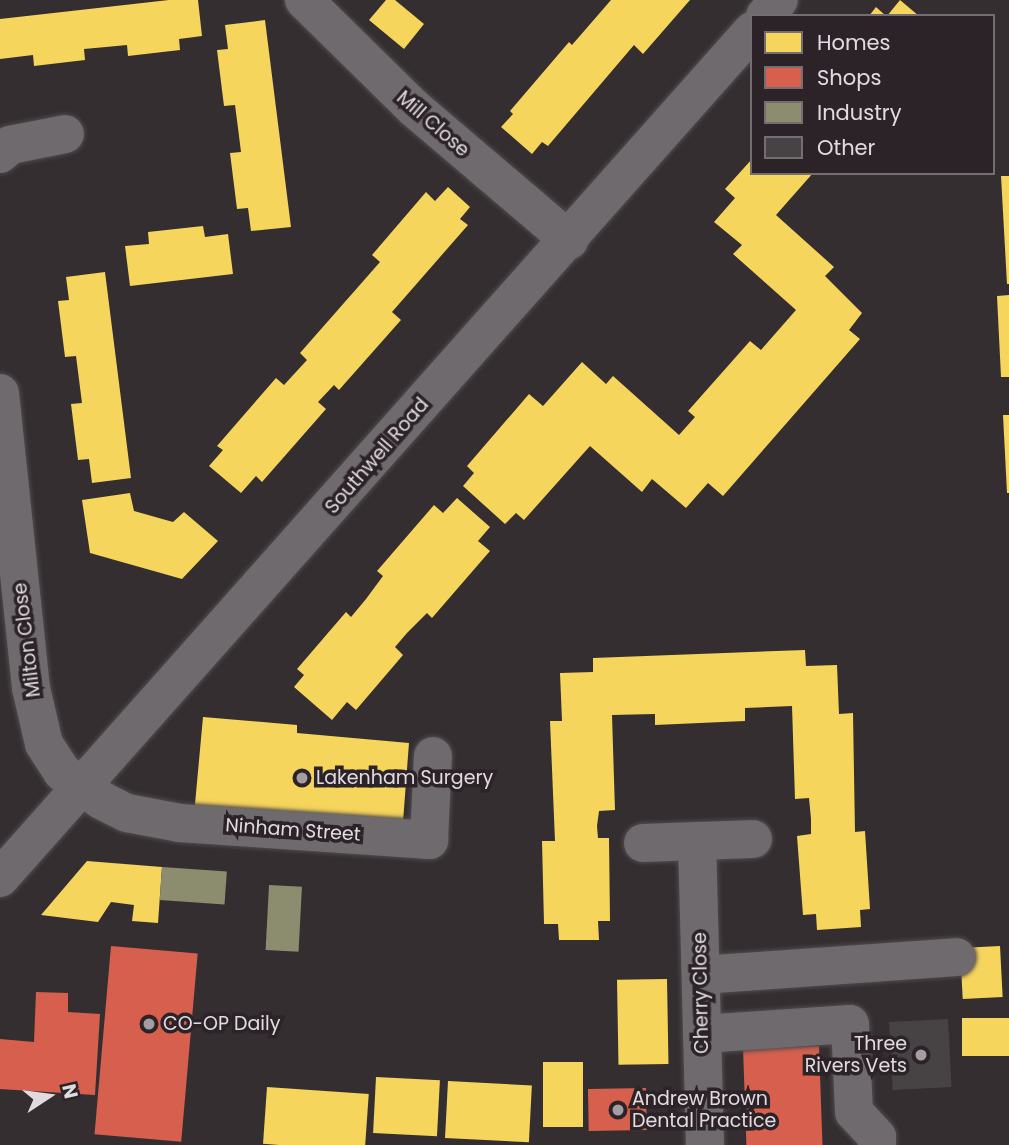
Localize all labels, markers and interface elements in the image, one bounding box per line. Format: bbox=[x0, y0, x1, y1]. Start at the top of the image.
legend bbox=[750, 14, 995, 175]
text: Homes bbox=[817, 28, 891, 57]
text: Shops bbox=[817, 63, 881, 92]
street label: Mill Close bbox=[392, 86, 474, 162]
text: Industry bbox=[817, 98, 902, 127]
text: Other bbox=[817, 133, 875, 162]
street label: Southwell Road bbox=[321, 394, 433, 518]
street label: Milton Close bbox=[9, 581, 45, 699]
place label: Lakenham Surgery bbox=[316, 767, 493, 789]
marker: Lakenham Surgery bbox=[294, 770, 310, 786]
street label: Ninham Street bbox=[225, 814, 361, 846]
street label: Cherry Close bbox=[689, 932, 713, 1054]
place label: CO-OP Daily bbox=[163, 1013, 280, 1035]
marker: CO-OP Daily bbox=[141, 1016, 157, 1032]
place label: Three Rivers Vets bbox=[805, 1033, 907, 1077]
marker: Three Rivers Vets bbox=[913, 1047, 929, 1063]
north arrow bbox=[14, 1061, 84, 1131]
text: N bbox=[55, 1081, 85, 1101]
place label: Andrew Brown Dental Practice bbox=[632, 1088, 776, 1132]
marker: Andrew Brown Dental Practice bbox=[610, 1102, 626, 1118]

